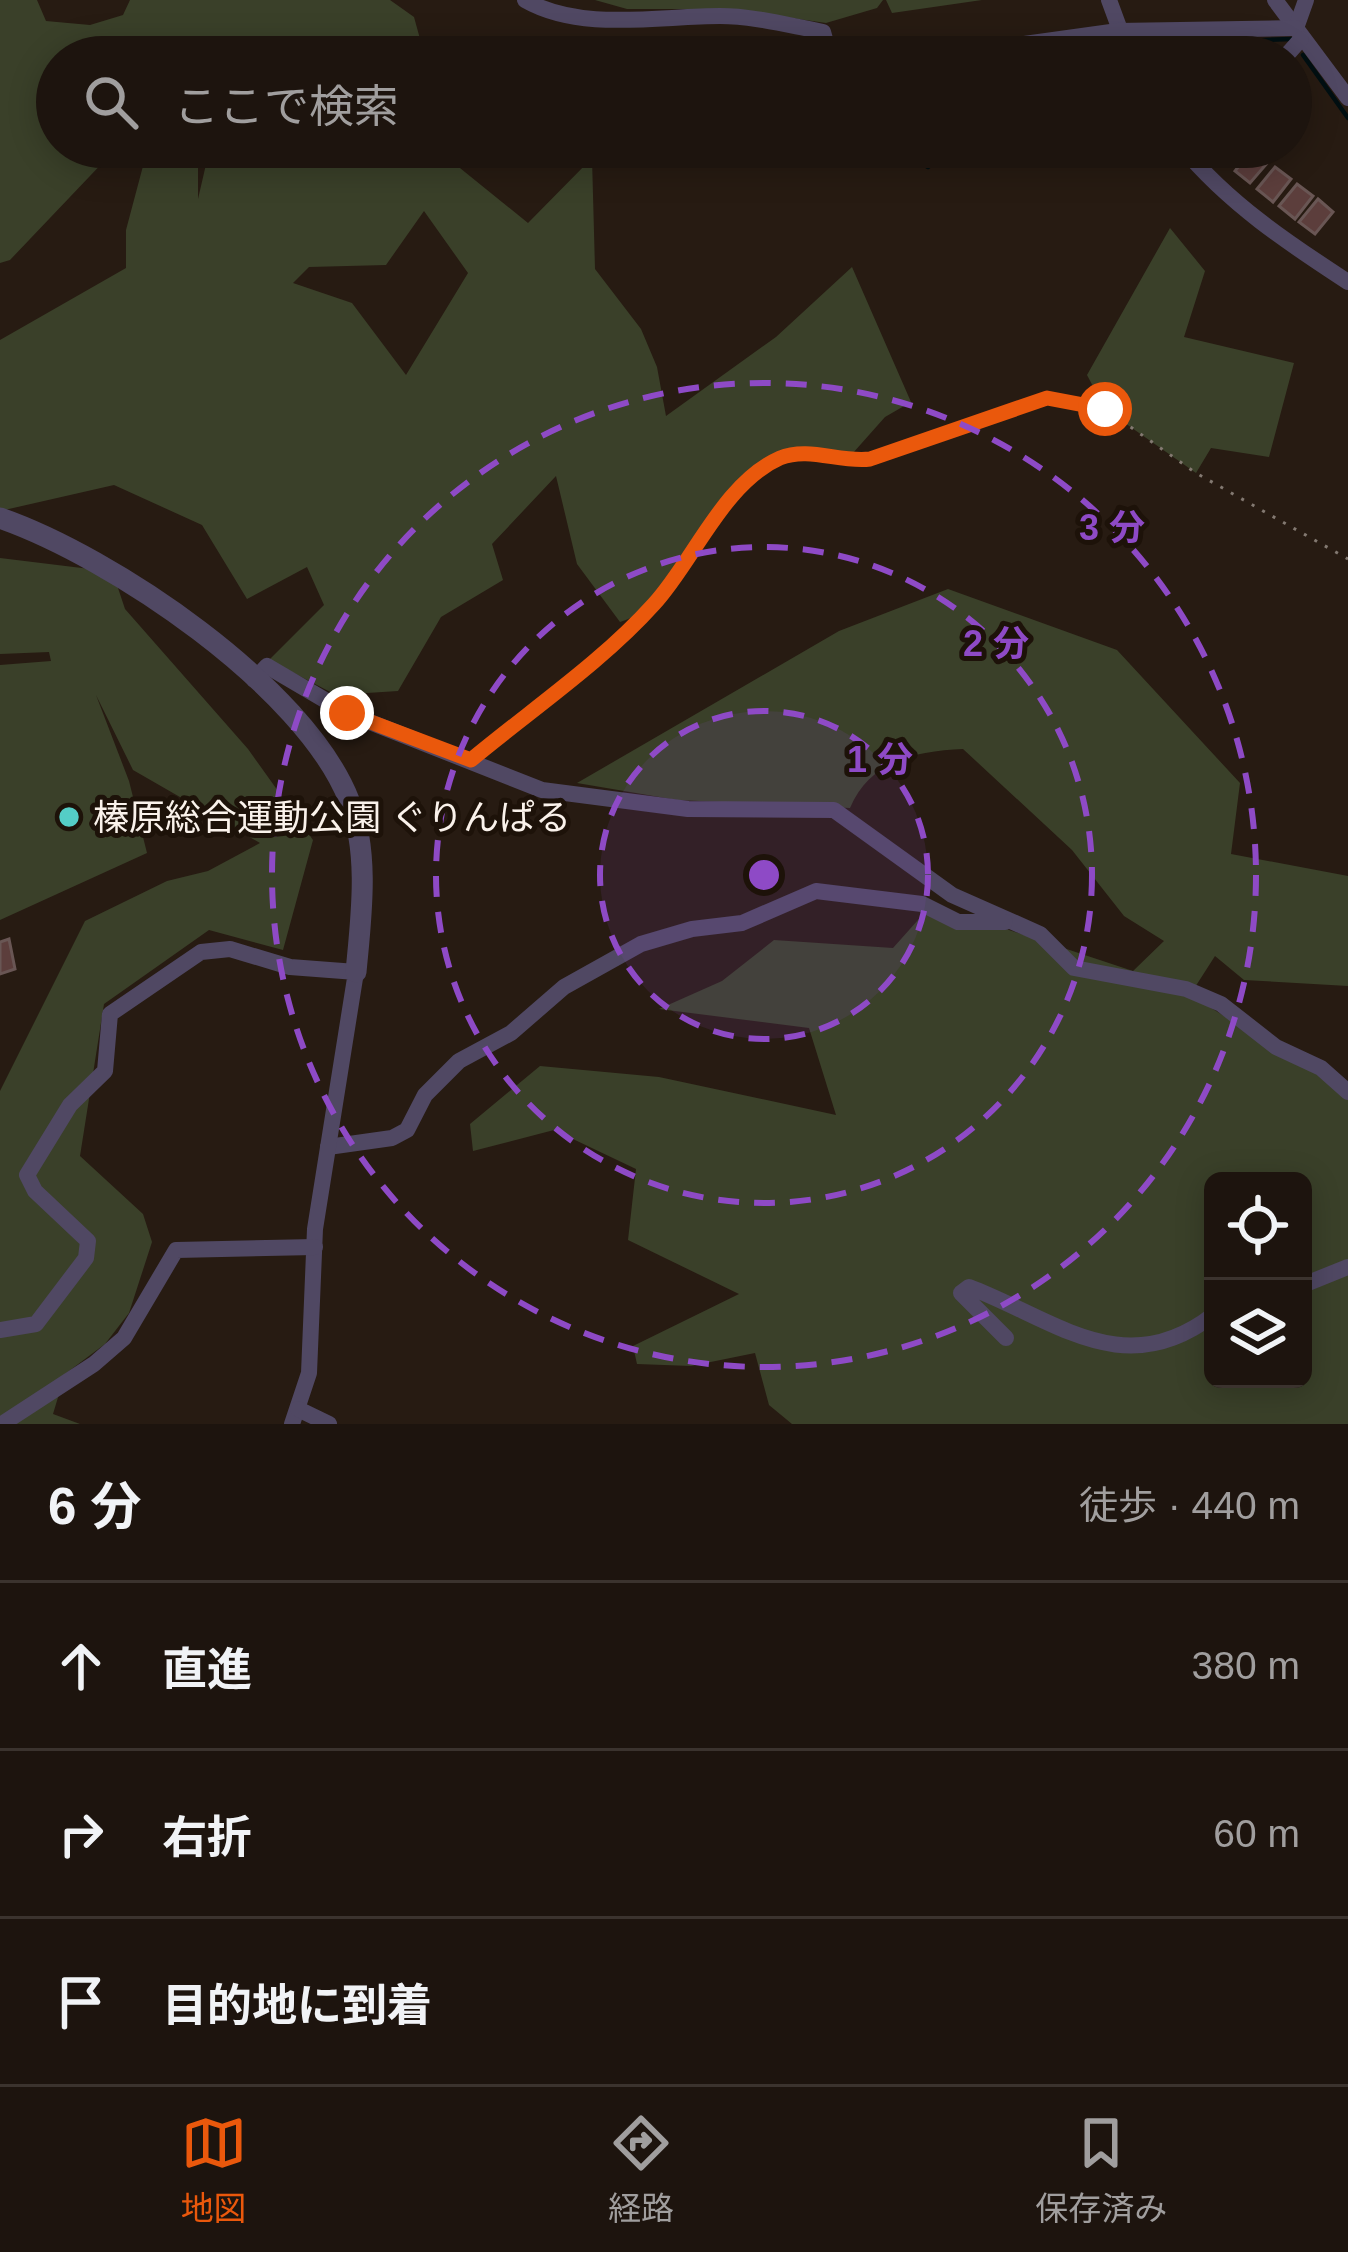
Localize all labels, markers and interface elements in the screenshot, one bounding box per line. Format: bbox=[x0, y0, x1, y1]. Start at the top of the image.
search box bbox=[36, 36, 1312, 168]
icon: search bbox=[78, 69, 144, 135]
text: ここで検索 bbox=[174, 81, 399, 132]
route start bbox=[1078, 382, 1132, 436]
text: 3 分 bbox=[1079, 507, 1145, 548]
text: 2 分 bbox=[963, 623, 1029, 664]
route end bbox=[320, 686, 374, 740]
text: 1 分 bbox=[847, 739, 913, 780]
place label: 榛原総合運動公園 ぐりんぱる bbox=[93, 797, 571, 838]
marker: 榛原総合運動公園 ぐりんぱる bbox=[56, 804, 82, 830]
centre of rings bbox=[743, 854, 785, 896]
map controls bbox=[1204, 1172, 1312, 1388]
button: locate bbox=[1204, 1172, 1312, 1280]
button: layers bbox=[1204, 1280, 1312, 1388]
text: 6 分 bbox=[48, 1478, 142, 1535]
text: 徒歩 · 440 m bbox=[1079, 1484, 1300, 1527]
icon: ahead bbox=[48, 1633, 114, 1699]
text: 直進 bbox=[162, 1644, 252, 1695]
text: 380 m bbox=[1192, 1644, 1300, 1687]
icon: right bbox=[48, 1801, 114, 1867]
text: 右折 bbox=[162, 1812, 252, 1863]
text: 60 m bbox=[1213, 1812, 1300, 1855]
icon: arrive bbox=[48, 1969, 114, 2035]
text: 目的地に到着 bbox=[162, 1980, 432, 2031]
tab: 地図 bbox=[181, 2110, 247, 2230]
tab: 経路 bbox=[608, 2110, 674, 2230]
tab: 保存済み bbox=[1035, 2110, 1167, 2230]

